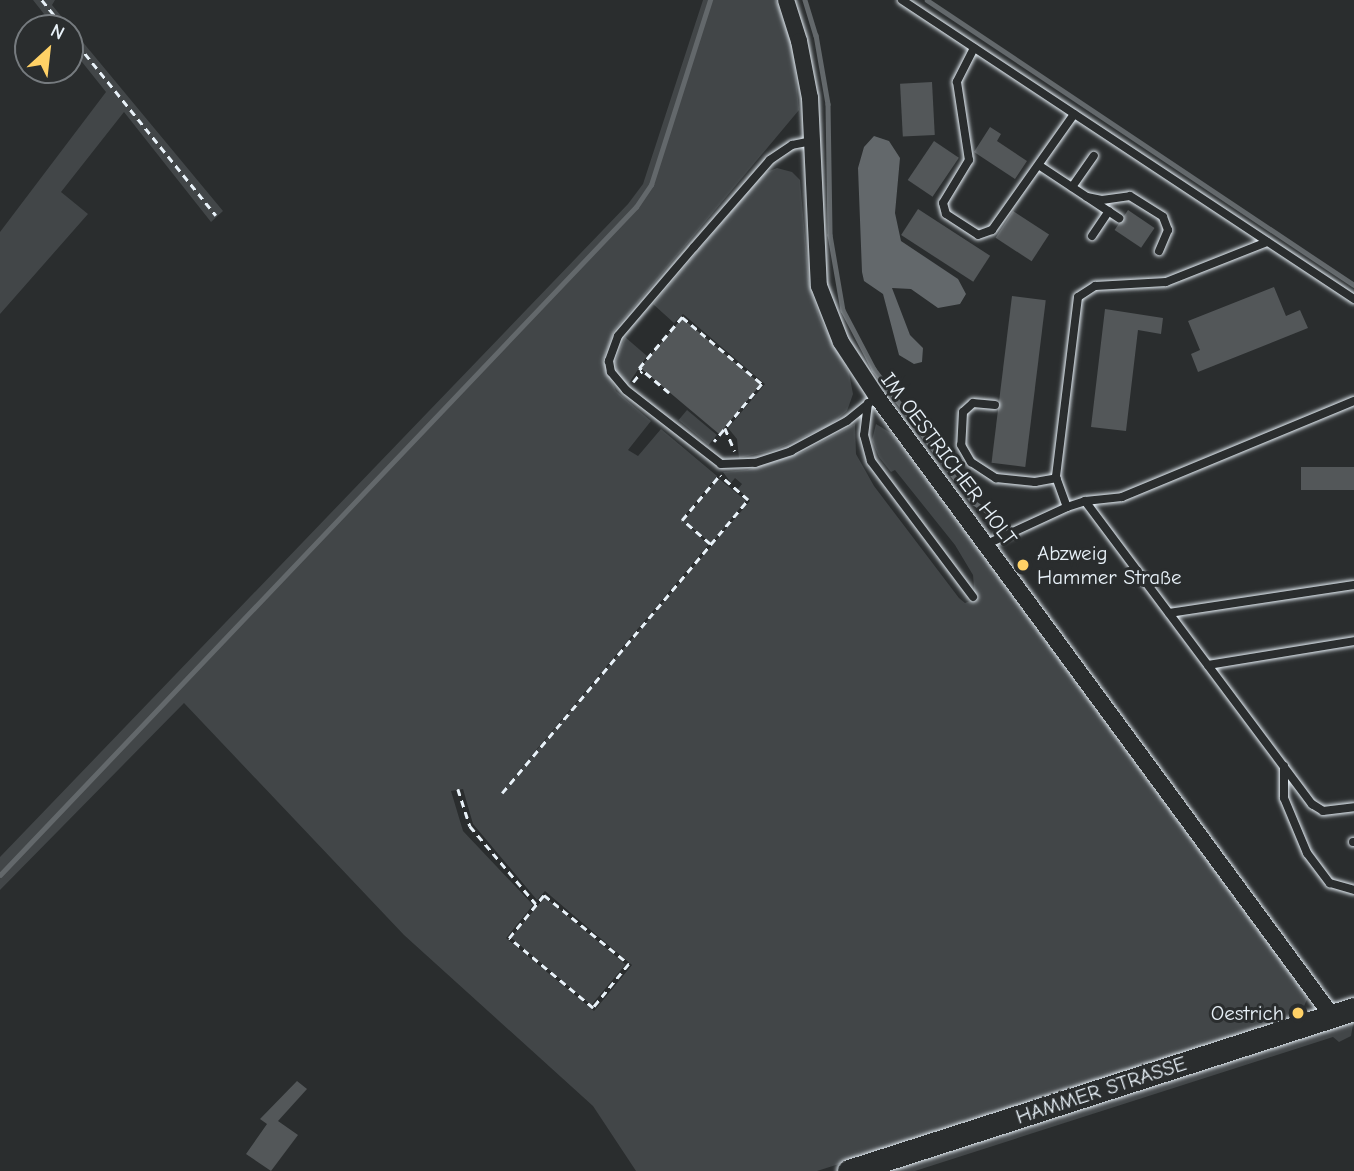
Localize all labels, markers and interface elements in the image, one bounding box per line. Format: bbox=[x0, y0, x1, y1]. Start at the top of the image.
north arrow bbox=[14, 14, 84, 84]
text: N bbox=[47, 19, 68, 45]
street label: IM OESTRICHER HOLT bbox=[876, 367, 1022, 551]
place label: Abzweig Hammer Straße bbox=[1037, 540, 1182, 590]
marker: Abzweig Hammer Straße bbox=[1015, 557, 1031, 573]
place label: Oestrich bbox=[1211, 1000, 1284, 1026]
marker: Oestrich bbox=[1290, 1005, 1306, 1021]
street label: HAMMER STRASSE bbox=[1013, 1051, 1189, 1129]

